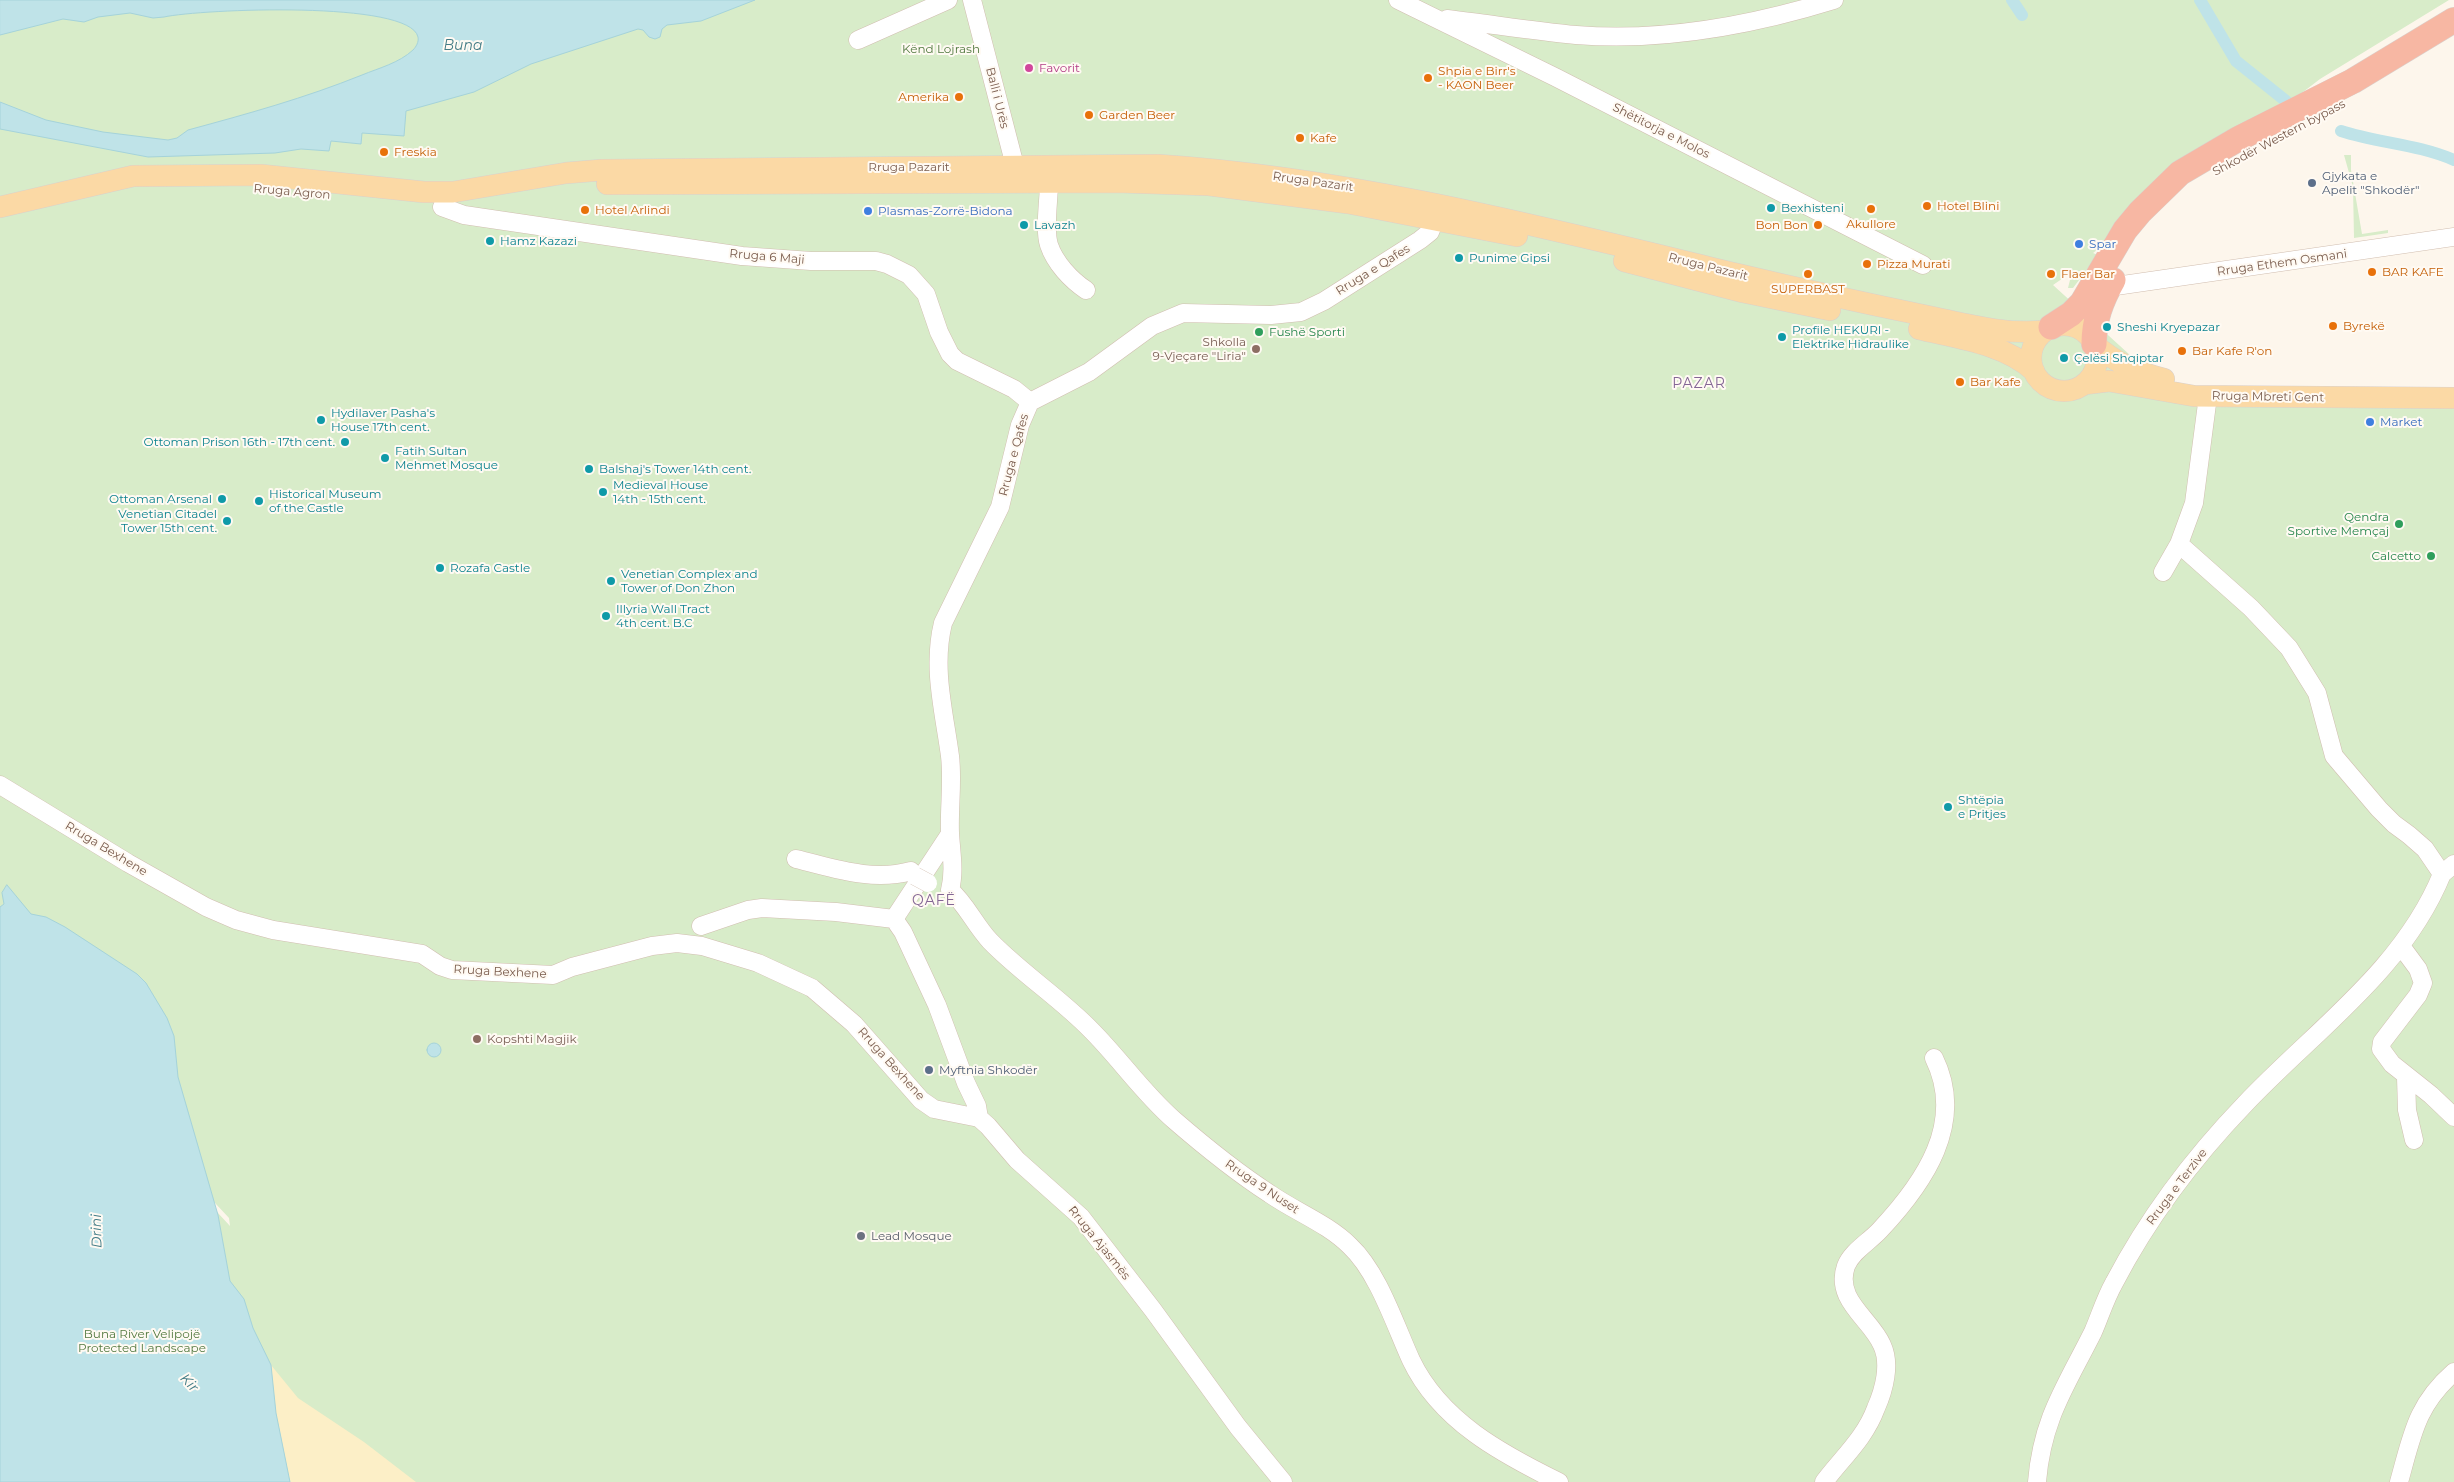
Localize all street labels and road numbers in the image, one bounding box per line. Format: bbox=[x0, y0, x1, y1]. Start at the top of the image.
street label: Balli i Urës bbox=[982, 66, 1012, 130]
street label: Shkodër Western bypass bbox=[2210, 97, 2348, 179]
street label: Shëtitorja e Molos bbox=[1610, 100, 1712, 162]
street label: Rruga Pazarit bbox=[868, 160, 950, 174]
street label: Rruga Pazarit bbox=[1272, 169, 1354, 195]
street label: Rruga Agron bbox=[253, 181, 331, 203]
street label: Rruga e Qafes bbox=[1333, 241, 1413, 299]
street label: Rruga 6 Maji bbox=[729, 247, 805, 267]
street label: Rruga Ethem Osmani bbox=[2216, 247, 2348, 279]
street label: Rruga Pazarit bbox=[1667, 250, 1749, 284]
street label: Rruga Mbreti Gent bbox=[2212, 389, 2324, 405]
street label: Rruga e Qafes bbox=[996, 412, 1032, 498]
street label: Rruga Bexhene bbox=[62, 819, 150, 879]
street label: Rruga Bexhene bbox=[453, 962, 547, 982]
street label: Rruga Bexhene bbox=[854, 1025, 928, 1103]
street label: Rruga e Terzive bbox=[2144, 1146, 2210, 1228]
street label: Rruga 9 Nuset bbox=[1222, 1157, 1302, 1217]
street label: Rruga Ajasmës bbox=[1065, 1203, 1133, 1283]

